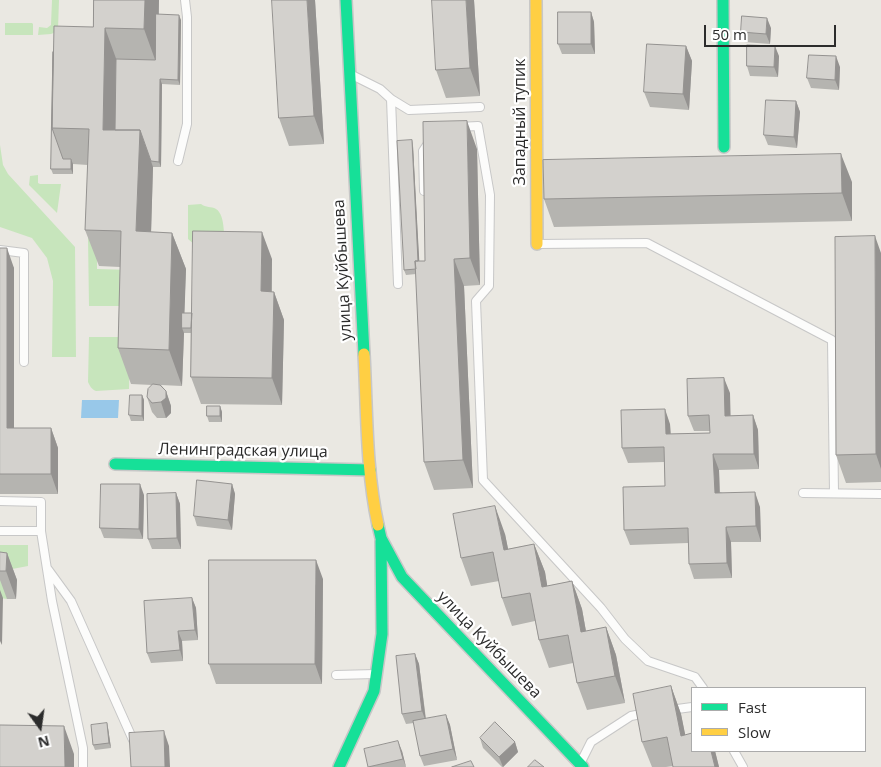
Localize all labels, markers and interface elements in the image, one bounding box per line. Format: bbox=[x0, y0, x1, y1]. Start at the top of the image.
scale bar bbox=[706, 15, 838, 47]
text: 50 m bbox=[712, 24, 747, 44]
street label: Западный тупик bbox=[510, 59, 530, 185]
street label: улица Куйбышева bbox=[330, 199, 356, 341]
street label: Ленинградская улица bbox=[158, 440, 328, 462]
street label: улица Куйбышева bbox=[433, 587, 545, 703]
legend bbox=[691, 687, 866, 752]
text: Fast bbox=[738, 697, 767, 717]
north arrow bbox=[15, 702, 65, 752]
text: Slow bbox=[738, 722, 771, 742]
text: N bbox=[36, 731, 52, 753]

